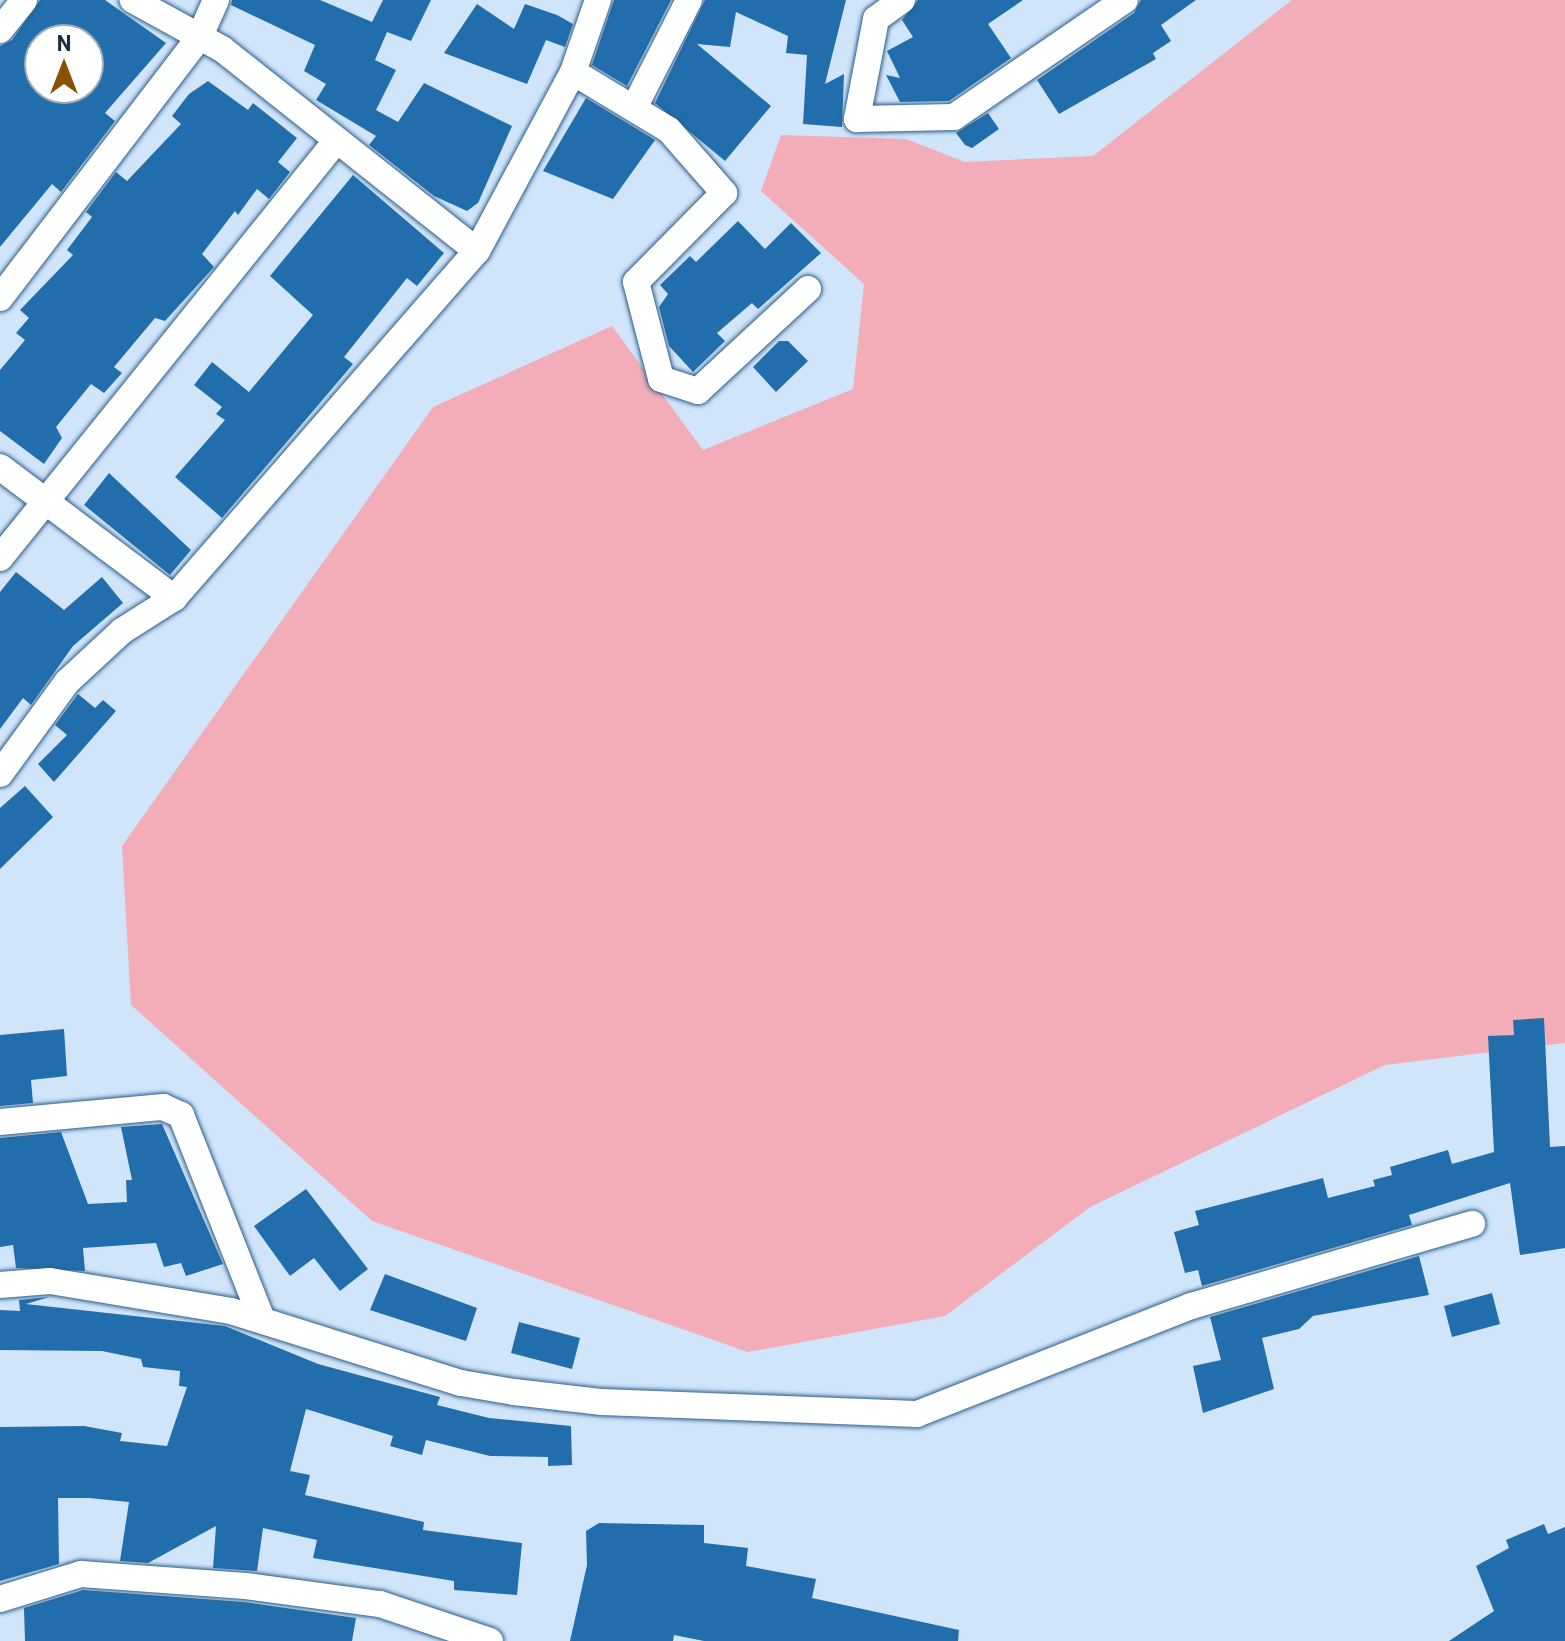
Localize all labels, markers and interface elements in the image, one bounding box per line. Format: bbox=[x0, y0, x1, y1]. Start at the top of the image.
north arrow bbox=[24, 24, 104, 104]
text: N bbox=[57, 29, 71, 55]

